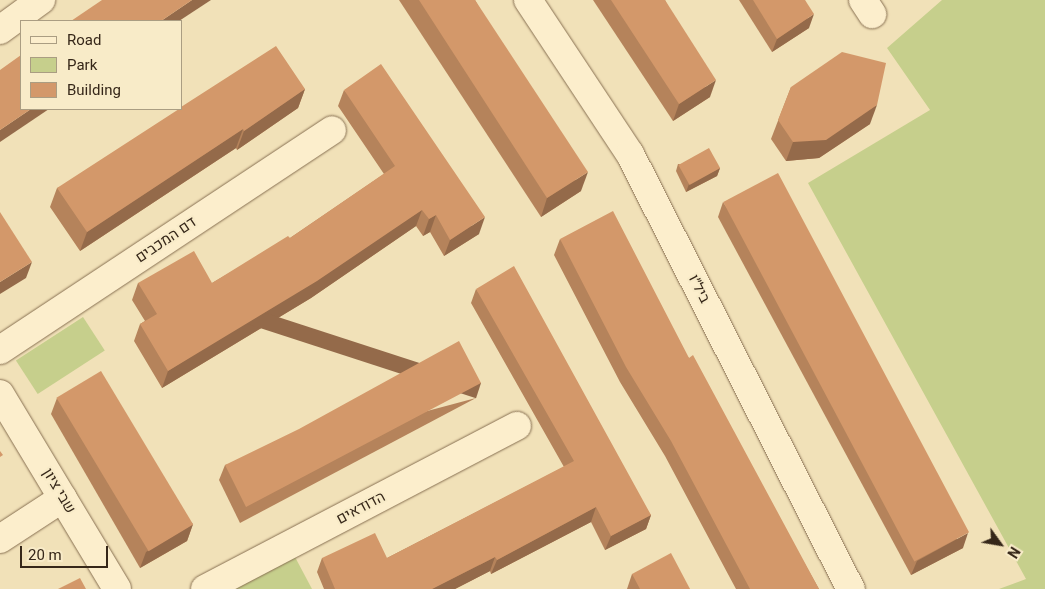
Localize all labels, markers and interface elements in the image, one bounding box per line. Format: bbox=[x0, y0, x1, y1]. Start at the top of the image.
legend bbox=[20, 20, 182, 110]
text: Road bbox=[67, 29, 101, 51]
text: Park bbox=[67, 54, 97, 76]
text: Building bbox=[67, 79, 121, 101]
street label: דם המכבים bbox=[132, 213, 200, 267]
street label: ביל״ו bbox=[684, 272, 714, 306]
street label: שבי ציון bbox=[39, 465, 79, 517]
street label: הדודאים bbox=[334, 488, 388, 528]
north arrow bbox=[975, 519, 1025, 569]
scale bar bbox=[22, 536, 110, 568]
text: N bbox=[1002, 542, 1025, 562]
text: 20 m bbox=[28, 544, 62, 566]

